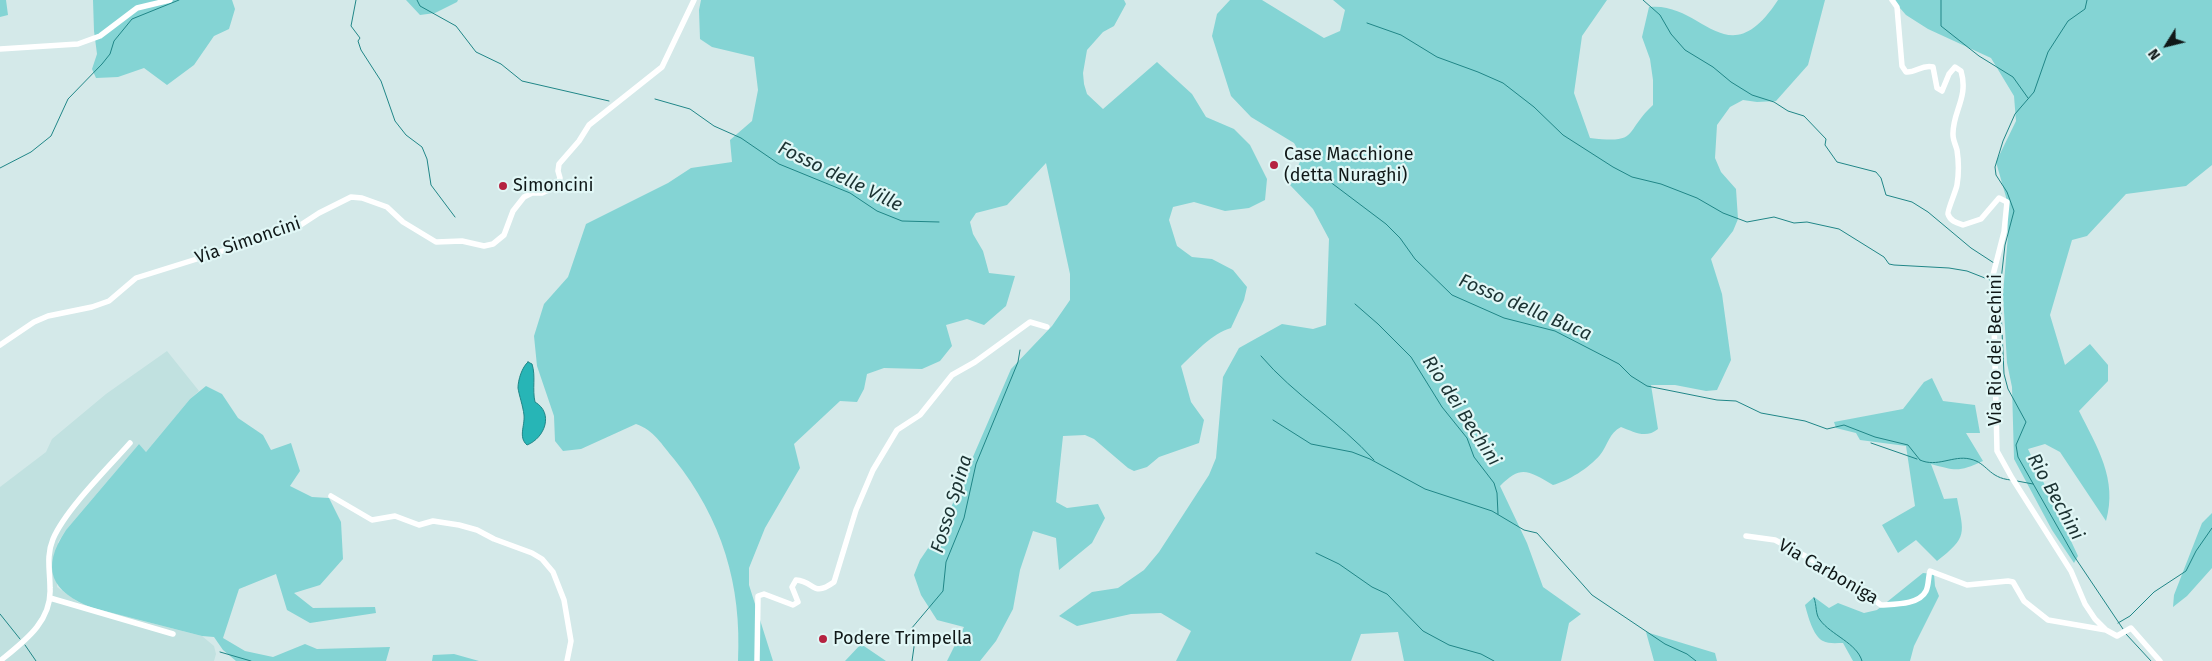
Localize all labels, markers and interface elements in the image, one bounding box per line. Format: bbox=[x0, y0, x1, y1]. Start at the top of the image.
north arrow bbox=[2142, 20, 2192, 70]
text: N bbox=[2145, 45, 2164, 63]
water label: Fosso delle Ville bbox=[774, 137, 906, 217]
place label: Case Macchione (detta Nuraghi) bbox=[1284, 144, 1414, 186]
marker: Case Macchione (detta Nuraghi) bbox=[1268, 159, 1280, 171]
place label: Simoncini bbox=[513, 175, 594, 197]
marker: Simoncini bbox=[497, 180, 509, 192]
street label: Via Simoncini bbox=[192, 213, 304, 269]
water label: Fosso della Buca bbox=[1455, 270, 1595, 346]
street label: Via Rio dei Bechini bbox=[1985, 274, 2007, 426]
water label: Rio dei Bechini bbox=[1417, 352, 1505, 470]
water label: Rio Bechini bbox=[2022, 450, 2088, 544]
water label: Fosso Spina bbox=[926, 452, 978, 556]
street label: Via Carboniga bbox=[1774, 535, 1882, 609]
place label: Podere Trimpella bbox=[833, 628, 972, 650]
marker: Podere Trimpella bbox=[817, 633, 829, 645]

